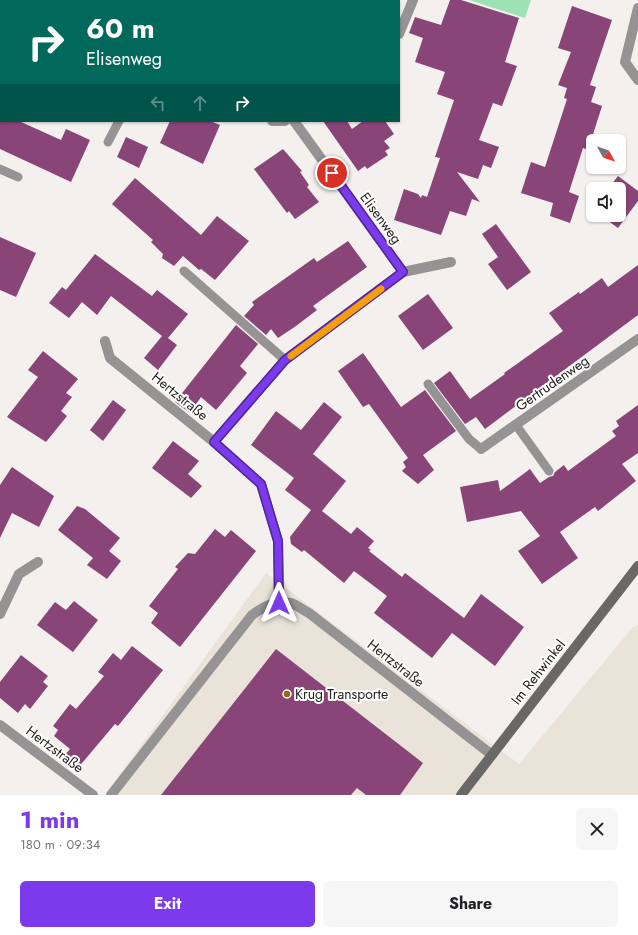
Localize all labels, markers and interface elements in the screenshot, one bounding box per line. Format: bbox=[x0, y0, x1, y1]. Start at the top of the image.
text: 60 m bbox=[86, 8, 155, 49]
icon: right bbox=[20, 16, 72, 68]
text: Elisenweg bbox=[86, 46, 162, 72]
icon: left bbox=[147, 92, 169, 114]
icon: ahead bbox=[189, 92, 211, 114]
icon: right bbox=[231, 92, 253, 114]
north arrow bbox=[586, 134, 626, 174]
map controls bbox=[586, 134, 626, 222]
pin bbox=[315, 156, 349, 190]
icon: arrive bbox=[321, 162, 343, 184]
button: sound bbox=[586, 182, 626, 222]
street label: Elisenweg bbox=[356, 188, 406, 248]
street label: Gertrudenweg bbox=[511, 350, 593, 416]
street label: Hertzstraße bbox=[147, 367, 213, 425]
position arrow bbox=[258, 582, 300, 624]
street label: Hertzstraße bbox=[363, 634, 429, 692]
street label: Im Rehwinkel bbox=[506, 635, 570, 709]
place label: Krug Transporte bbox=[295, 684, 388, 704]
marker: Krug Transporte bbox=[282, 689, 292, 699]
street label: Hertzstraße bbox=[22, 721, 88, 777]
text: 1 min bbox=[20, 802, 80, 837]
button: close bbox=[576, 808, 618, 850]
text: 180 m · 09:34 bbox=[20, 835, 100, 854]
button: Exit bbox=[20, 881, 315, 927]
button: Share bbox=[323, 881, 618, 927]

